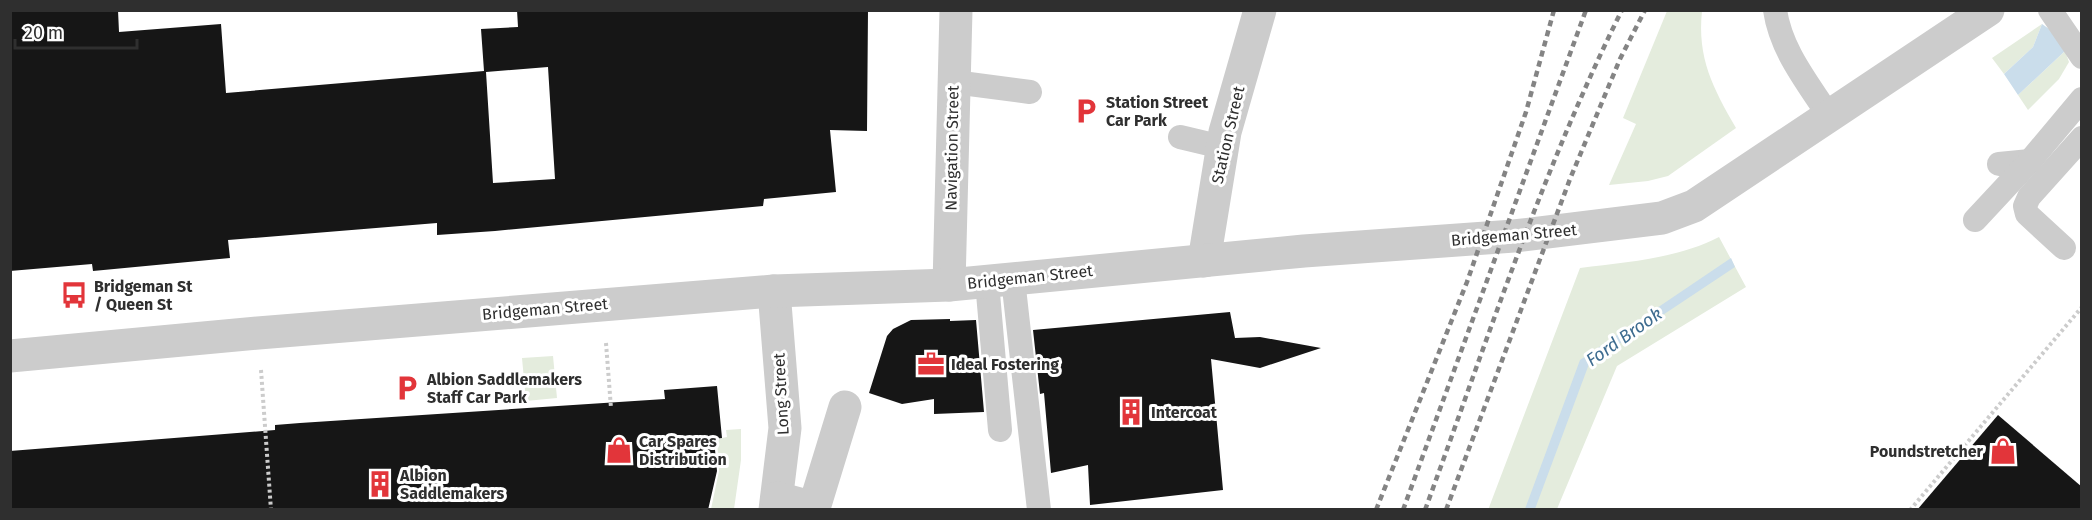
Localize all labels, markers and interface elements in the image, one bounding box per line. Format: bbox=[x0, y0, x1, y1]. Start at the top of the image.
scale bar bbox=[15, 12, 136, 50]
text: 20 m bbox=[24, 22, 63, 44]
street label: Station Street bbox=[1208, 84, 1249, 186]
street label: Navigation Street bbox=[941, 85, 963, 211]
place label: Station Street Car Park bbox=[1106, 93, 1209, 130]
parking icon: Station Street Car Park bbox=[1071, 96, 1101, 126]
street label: Bridgeman Street bbox=[1450, 220, 1578, 250]
street label: Bridgeman Street bbox=[966, 261, 1094, 293]
place label: Bridgeman St / Queen St bbox=[94, 277, 193, 314]
bus stop icon: Bridgeman St / Queen St bbox=[59, 280, 89, 310]
street label: Bridgeman Street bbox=[481, 294, 609, 324]
water label: Ford Brook bbox=[1582, 303, 1666, 371]
office icon: Ideal Fostering bbox=[916, 349, 946, 379]
street label: Long Street bbox=[769, 352, 793, 436]
place label: Ideal Fostering bbox=[951, 355, 1059, 374]
place label: Albion Saddlemakers Staff Car Park bbox=[426, 370, 582, 407]
parking icon: Albion Saddlemakers Staff Car Park bbox=[392, 373, 422, 403]
building icon: Intercoat bbox=[1116, 397, 1146, 427]
place label: Intercoat bbox=[1151, 403, 1218, 422]
place label: Car Spares Distribution bbox=[639, 432, 727, 469]
shop icon: Car Spares Distribution bbox=[604, 435, 634, 465]
shop icon: Poundstretcher bbox=[1988, 436, 2018, 466]
place label: Poundstretcher bbox=[1870, 442, 1984, 461]
place label: Albion Saddlemakers bbox=[399, 466, 505, 503]
building icon: Albion Saddlemakers bbox=[365, 469, 395, 499]

